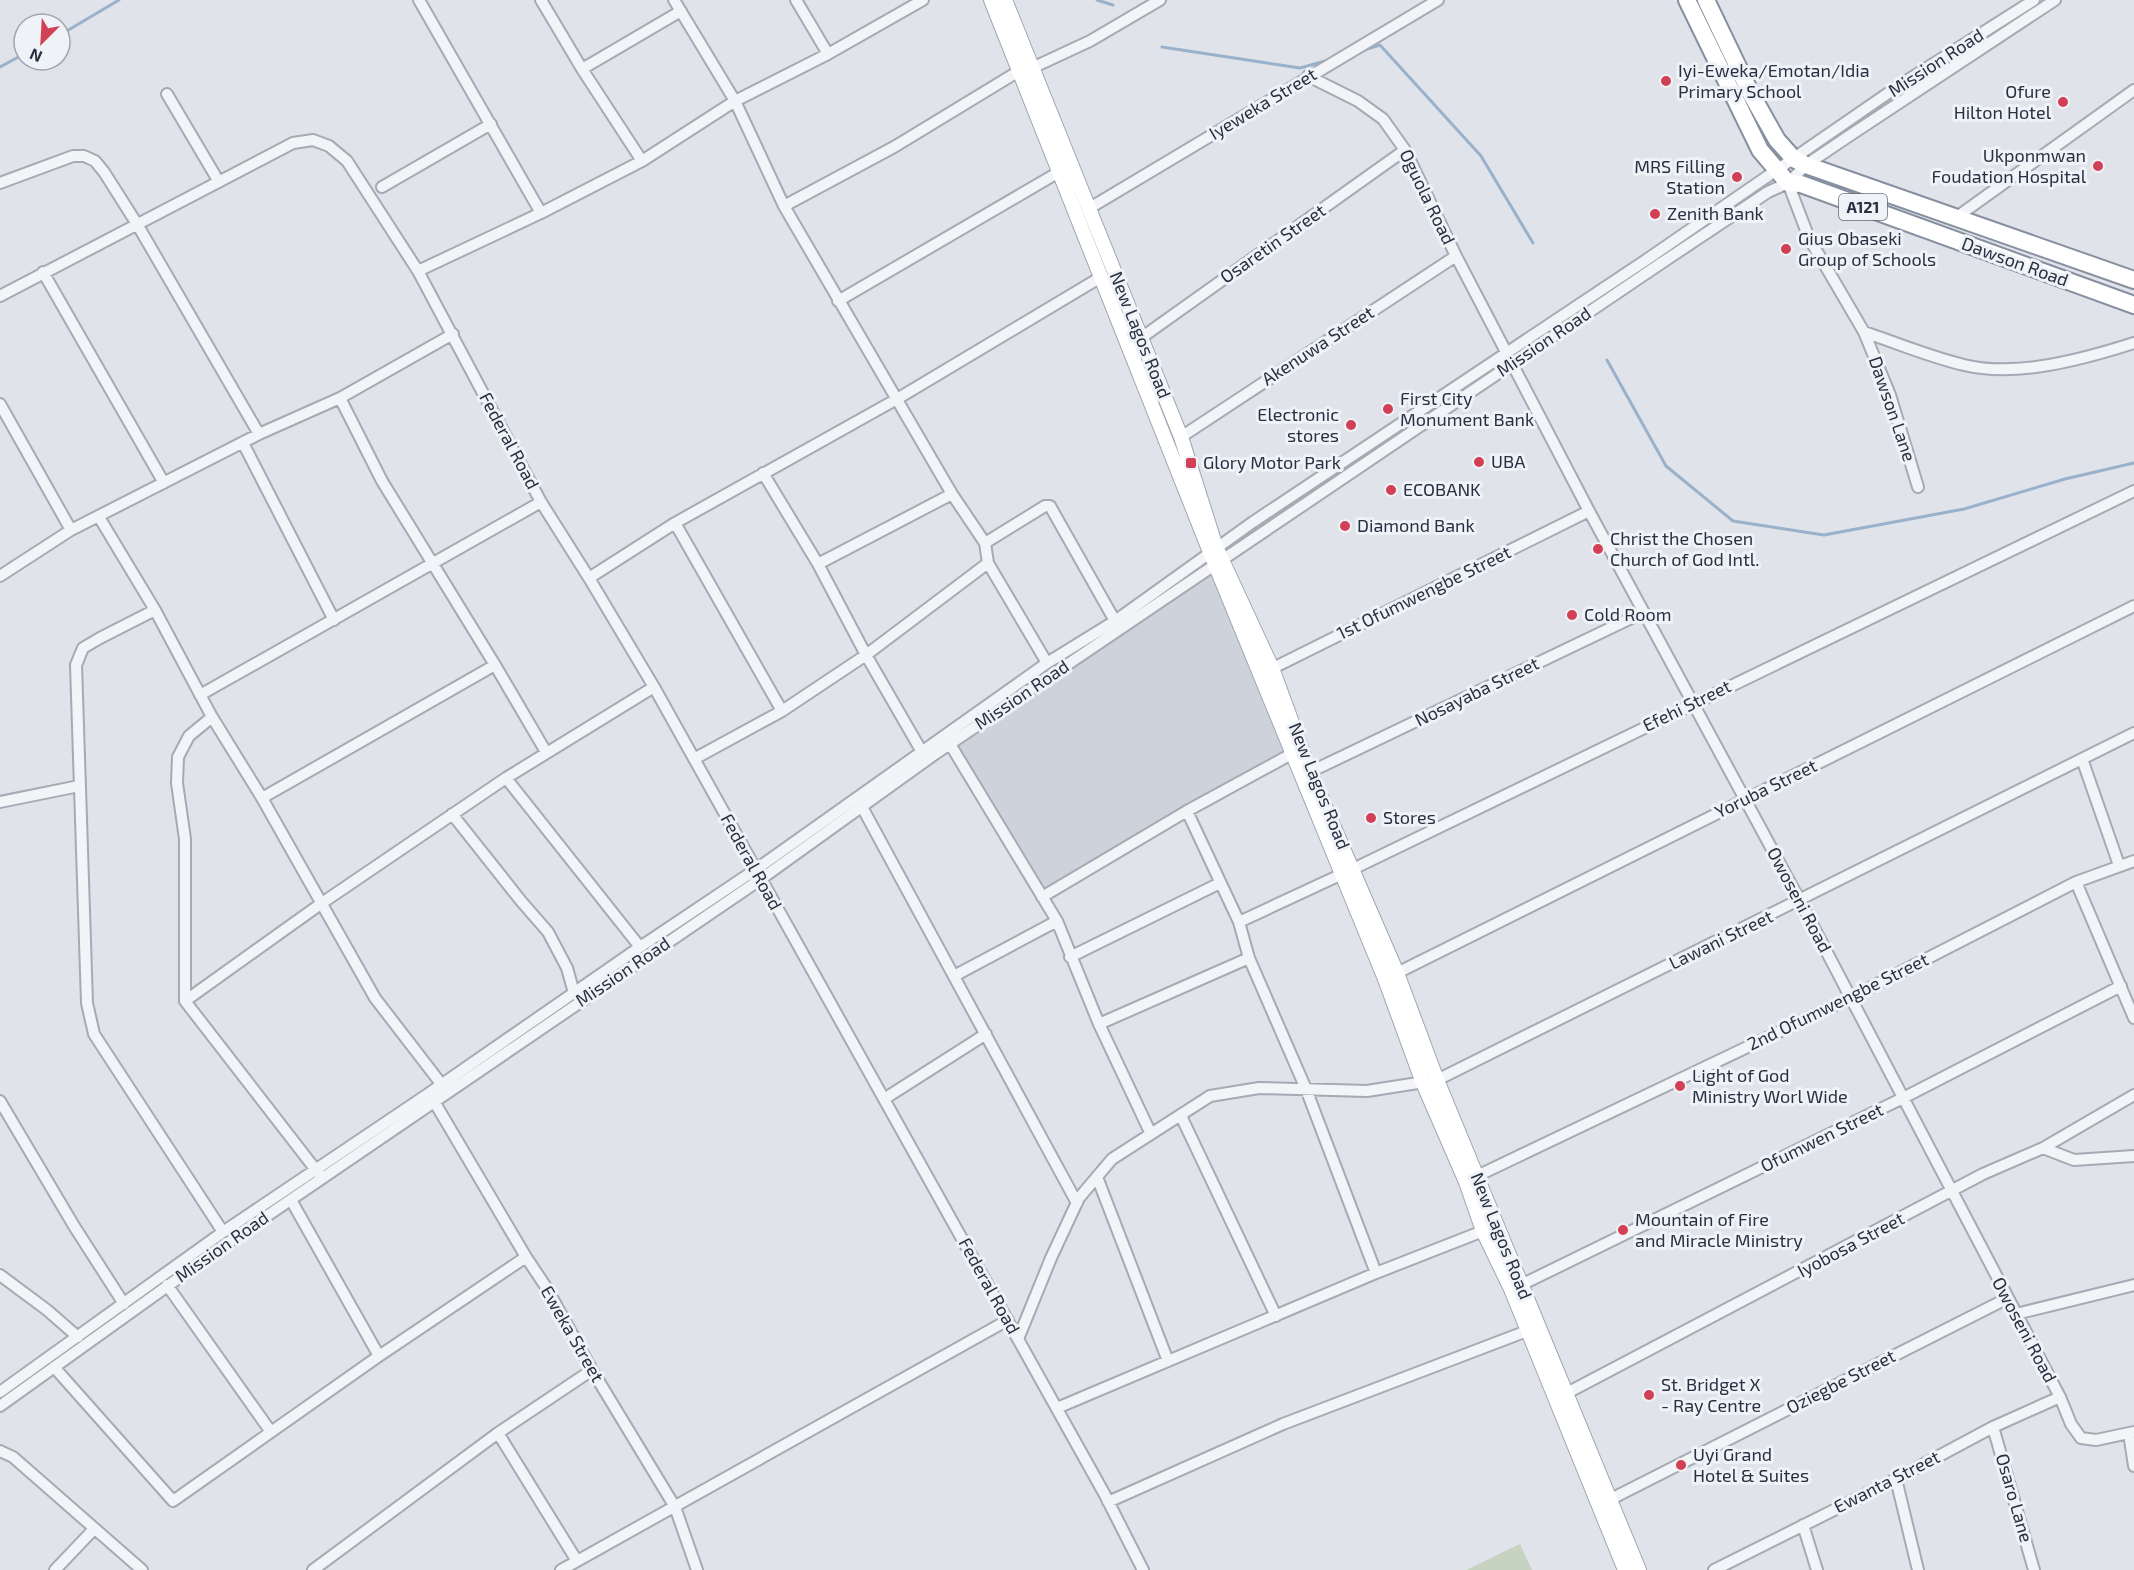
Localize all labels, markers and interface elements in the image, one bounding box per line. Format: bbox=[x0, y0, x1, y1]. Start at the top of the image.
north arrow bbox=[12, 12, 72, 72]
street label: Mission Road bbox=[1884, 23, 1987, 101]
text: N bbox=[27, 45, 45, 67]
place label: Iyi-Eweka/Emotan/Idia Primary School bbox=[1678, 59, 1870, 102]
street label: Iyeweka Street bbox=[1205, 62, 1320, 144]
marker: Iyi-Eweka/Emotan/Idia Primary School bbox=[1659, 74, 1673, 88]
place label: Ofure Hilton Hotel bbox=[1954, 80, 2052, 123]
marker: Ofure Hilton Hotel bbox=[2056, 95, 2070, 109]
place label: Ukponmwan Foudation Hospital bbox=[1932, 144, 2087, 187]
street label: Oguola Road bbox=[1395, 145, 1460, 248]
place label: MRS Filling Station bbox=[1634, 155, 1725, 198]
marker: Ukponmwan Foudation Hospital bbox=[2091, 159, 2105, 173]
marker: MRS Filling Station bbox=[1730, 170, 1744, 184]
road number: A121 bbox=[1839, 194, 1887, 220]
street label: Osaretin Street bbox=[1216, 199, 1329, 288]
place label: Zenith Bank bbox=[1667, 202, 1764, 224]
marker: Zenith Bank bbox=[1648, 207, 1662, 221]
place label: Gius Obaseki Group of Schools bbox=[1798, 227, 1936, 270]
street label: Dawson Road bbox=[1959, 232, 2072, 291]
marker: Gius Obaseki Group of Schools bbox=[1779, 242, 1793, 256]
street label: New Lagos Road bbox=[1105, 268, 1176, 401]
street label: Akenuwa Street bbox=[1257, 301, 1378, 390]
street label: Mission Road bbox=[1492, 302, 1595, 381]
street label: Dawson Lane bbox=[1865, 353, 1921, 464]
place label: First City Monument Bank bbox=[1400, 387, 1534, 430]
street label: Federal Road bbox=[475, 388, 545, 493]
marker: First City Monument Bank bbox=[1381, 402, 1395, 416]
place label: Electronic stores bbox=[1257, 403, 1339, 446]
marker: Electronic stores bbox=[1344, 418, 1358, 432]
place label: UBA bbox=[1491, 450, 1526, 472]
place label: Glory Motor Park bbox=[1203, 451, 1341, 473]
marker: UBA bbox=[1472, 455, 1486, 469]
marker: Glory Motor Park bbox=[1184, 456, 1198, 470]
place label: ECOBANK bbox=[1403, 478, 1481, 500]
marker: ECOBANK bbox=[1384, 483, 1398, 497]
place label: Diamond Bank bbox=[1357, 514, 1475, 536]
marker: Diamond Bank bbox=[1338, 519, 1352, 533]
place label: Christ the Chosen Church of God Intl. bbox=[1610, 527, 1759, 570]
street label: 1st Ofumwengbe Street bbox=[1333, 540, 1514, 644]
marker: Christ the Chosen Church of God Intl. bbox=[1591, 542, 1605, 556]
place label: Cold Room bbox=[1584, 603, 1671, 625]
marker: Cold Room bbox=[1565, 608, 1579, 622]
street label: Nosayaba Street bbox=[1411, 651, 1542, 731]
street label: Mission Road bbox=[970, 655, 1073, 734]
street label: Efehi Street bbox=[1639, 674, 1734, 736]
street label: New Lagos Road bbox=[1284, 719, 1355, 852]
street label: Yoruba Street bbox=[1711, 754, 1820, 822]
place label: Stores bbox=[1383, 806, 1436, 828]
street label: Federal Road bbox=[716, 810, 787, 913]
marker: Stores bbox=[1364, 811, 1378, 825]
street label: Owoseni Road bbox=[1763, 843, 1837, 956]
street label: Lawani Street bbox=[1665, 904, 1776, 974]
street label: Mission Road bbox=[571, 932, 674, 1011]
street label: 2nd Ofumwengbe Street bbox=[1743, 948, 1932, 1055]
place label: Light of God Ministry Worl Wide bbox=[1692, 1064, 1848, 1107]
marker: Light of God Ministry Worl Wide bbox=[1673, 1079, 1687, 1093]
street label: Ofumwen Street bbox=[1757, 1098, 1887, 1176]
street label: New Lagos Road bbox=[1466, 1169, 1537, 1302]
street label: Mission Road bbox=[170, 1206, 272, 1286]
street label: Iyobosa Street bbox=[1793, 1207, 1908, 1282]
place label: Mountain of Fire and Miracle Ministry bbox=[1635, 1208, 1803, 1251]
marker: Mountain of Fire and Miracle Ministry bbox=[1616, 1223, 1630, 1237]
street label: Federal Road bbox=[954, 1234, 1025, 1337]
street label: Owoseni Road bbox=[1988, 1273, 2062, 1386]
street label: Eweka Street bbox=[536, 1281, 609, 1386]
street label: Oziegbe Street bbox=[1782, 1344, 1899, 1418]
place label: St. Bridget X - Ray Centre bbox=[1661, 1373, 1761, 1416]
marker: St. Bridget X - Ray Centre bbox=[1642, 1388, 1656, 1402]
place label: Uyi Grand Hotel & Suites bbox=[1693, 1443, 1809, 1486]
street label: Ewanta Street bbox=[1830, 1445, 1943, 1517]
street label: Osaro Lane bbox=[1992, 1451, 2038, 1545]
marker: Uyi Grand Hotel & Suites bbox=[1674, 1458, 1688, 1472]

